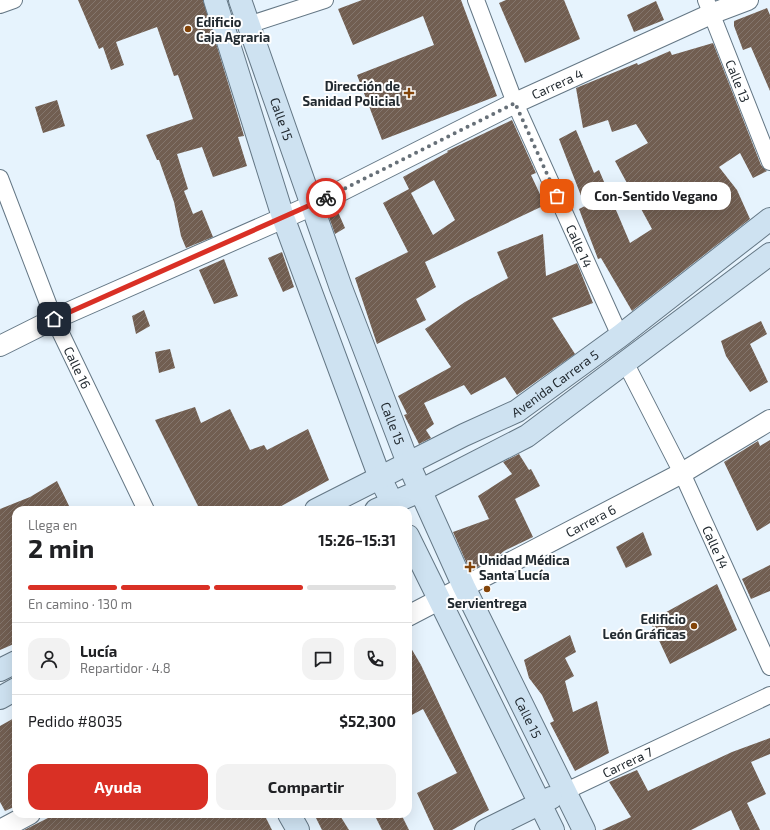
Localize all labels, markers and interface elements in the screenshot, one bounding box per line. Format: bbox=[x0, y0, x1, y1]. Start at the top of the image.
place label: Edificio Caja Agraria bbox=[196, 14, 270, 45]
marker: Edificio Caja Agraria bbox=[183, 24, 193, 34]
street label: Calle 13 bbox=[722, 57, 754, 105]
street label: Carrera 4 bbox=[529, 65, 586, 103]
place label: Dirección de Sanidad Policial bbox=[302, 78, 401, 109]
marker: Dirección de Sanidad Policial bbox=[403, 87, 415, 99]
street label: Calle 15 bbox=[267, 95, 297, 143]
courier bbox=[306, 178, 346, 218]
pin bbox=[540, 179, 574, 213]
callout: Con-Sentido Vegano bbox=[581, 182, 731, 210]
icon: bag bbox=[546, 185, 568, 207]
icon: bike bbox=[315, 187, 337, 209]
text: Con-Sentido Vegano bbox=[594, 188, 718, 204]
street label: Calle 14 bbox=[563, 222, 596, 270]
pin bbox=[37, 302, 71, 336]
icon: home bbox=[43, 308, 65, 330]
street label: Calle 16 bbox=[61, 344, 94, 391]
street label: Avenida Carrera 5 bbox=[509, 346, 602, 420]
street label: Calle 15 bbox=[377, 400, 408, 447]
street label: Carrera 6 bbox=[563, 501, 618, 540]
text: Llega en bbox=[28, 517, 77, 533]
street label: Calle 14 bbox=[699, 523, 732, 571]
text: 15:26–15:31 bbox=[318, 531, 396, 549]
text: 2 min bbox=[28, 532, 94, 563]
place label: Unidad Médica Santa Lucía bbox=[479, 552, 570, 583]
marker: Unidad Médica Santa Lucía bbox=[464, 561, 476, 573]
marker: Servientrega bbox=[482, 584, 492, 594]
place label: Servientrega bbox=[447, 595, 527, 611]
text: En camino · 130 m bbox=[28, 596, 132, 612]
place label: Edificio León Gráficas bbox=[602, 611, 686, 642]
marker: Edificio León Gráficas bbox=[689, 621, 699, 631]
button: person bbox=[28, 638, 70, 680]
button: chat bbox=[302, 638, 344, 680]
button: phone bbox=[354, 638, 396, 680]
text: Lucía bbox=[80, 642, 117, 660]
text: Repartidor · 4.8 bbox=[80, 660, 171, 676]
street label: Calle 15 bbox=[511, 694, 545, 741]
text: Pedido #8035 bbox=[28, 712, 122, 730]
text: $52,300 bbox=[339, 712, 396, 730]
street label: Carrera 7 bbox=[600, 743, 655, 781]
button: Ayuda bbox=[28, 764, 208, 810]
button: Compartir bbox=[216, 764, 396, 810]

